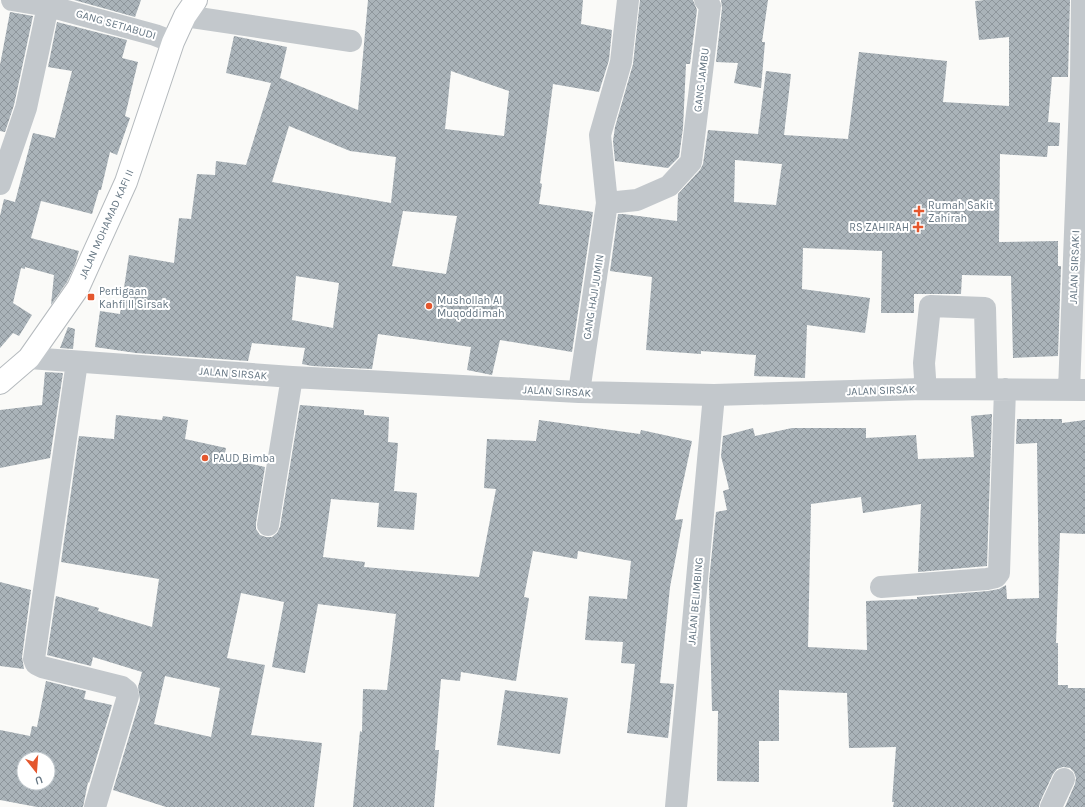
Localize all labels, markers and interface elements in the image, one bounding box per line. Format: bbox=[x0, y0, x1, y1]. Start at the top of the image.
street label: GANG SETIABUDI bbox=[74, 7, 157, 42]
street label: GANG JAMBU bbox=[691, 47, 712, 113]
street label: JALAN MOHAMAD KAFI II bbox=[76, 167, 137, 281]
place label: Rumah Sakit Zahirah bbox=[928, 199, 993, 225]
marker: Rumah Sakit Zahirah bbox=[913, 205, 925, 217]
place label: RS ZAHIRAH bbox=[849, 221, 909, 234]
marker: RS ZAHIRAH bbox=[912, 221, 924, 233]
street label: JALAN SIRSAK I bbox=[1067, 230, 1082, 304]
street label: GANG HAJI JUMIN bbox=[580, 254, 607, 341]
place label: Pertigaan Kahfi II Sirsak bbox=[99, 285, 169, 311]
marker: Pertigaan Kahfi II Sirsak bbox=[86, 292, 96, 302]
place label: Mushollah Al Muqoddimah bbox=[437, 294, 505, 320]
marker: Mushollah Al Muqoddimah bbox=[424, 301, 434, 311]
street label: JALAN SIRSAK bbox=[198, 365, 268, 382]
street label: JALAN SIRSAK bbox=[522, 383, 592, 400]
street label: JALAN SIRSAK bbox=[847, 383, 916, 398]
place label: PAUD Bimba bbox=[213, 452, 275, 465]
marker: PAUD Bimba bbox=[200, 453, 210, 463]
street label: JALAN BELIMBING bbox=[685, 557, 706, 645]
north arrow bbox=[16, 751, 56, 791]
text: U bbox=[33, 773, 44, 787]

